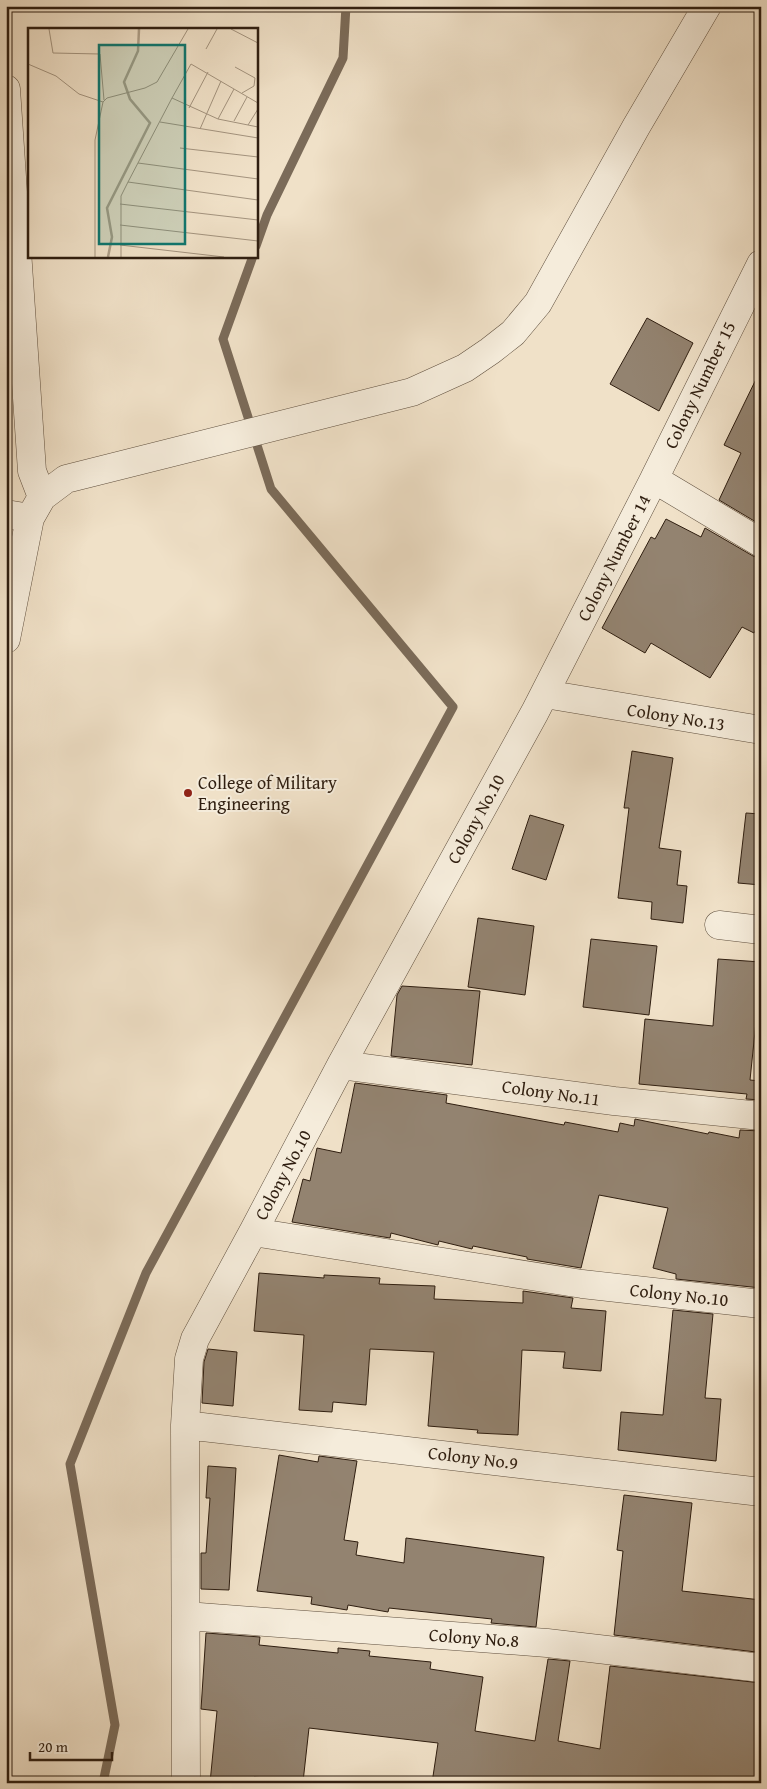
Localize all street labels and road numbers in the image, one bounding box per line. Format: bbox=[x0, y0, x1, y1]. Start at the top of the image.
street label: Colony Number 15 bbox=[657, 316, 742, 453]
street label: Colony Number 14 bbox=[570, 490, 657, 626]
street label: Colony No.13 bbox=[625, 695, 727, 738]
street label: Colony No.10 bbox=[440, 769, 512, 869]
street label: Colony No.11 bbox=[500, 1072, 602, 1113]
street label: Colony No.10 bbox=[247, 1124, 318, 1225]
street label: Colony No.10 bbox=[628, 1276, 730, 1313]
street label: Colony No.9 bbox=[427, 1439, 519, 1476]
street label: Colony No.8 bbox=[428, 1621, 520, 1654]

